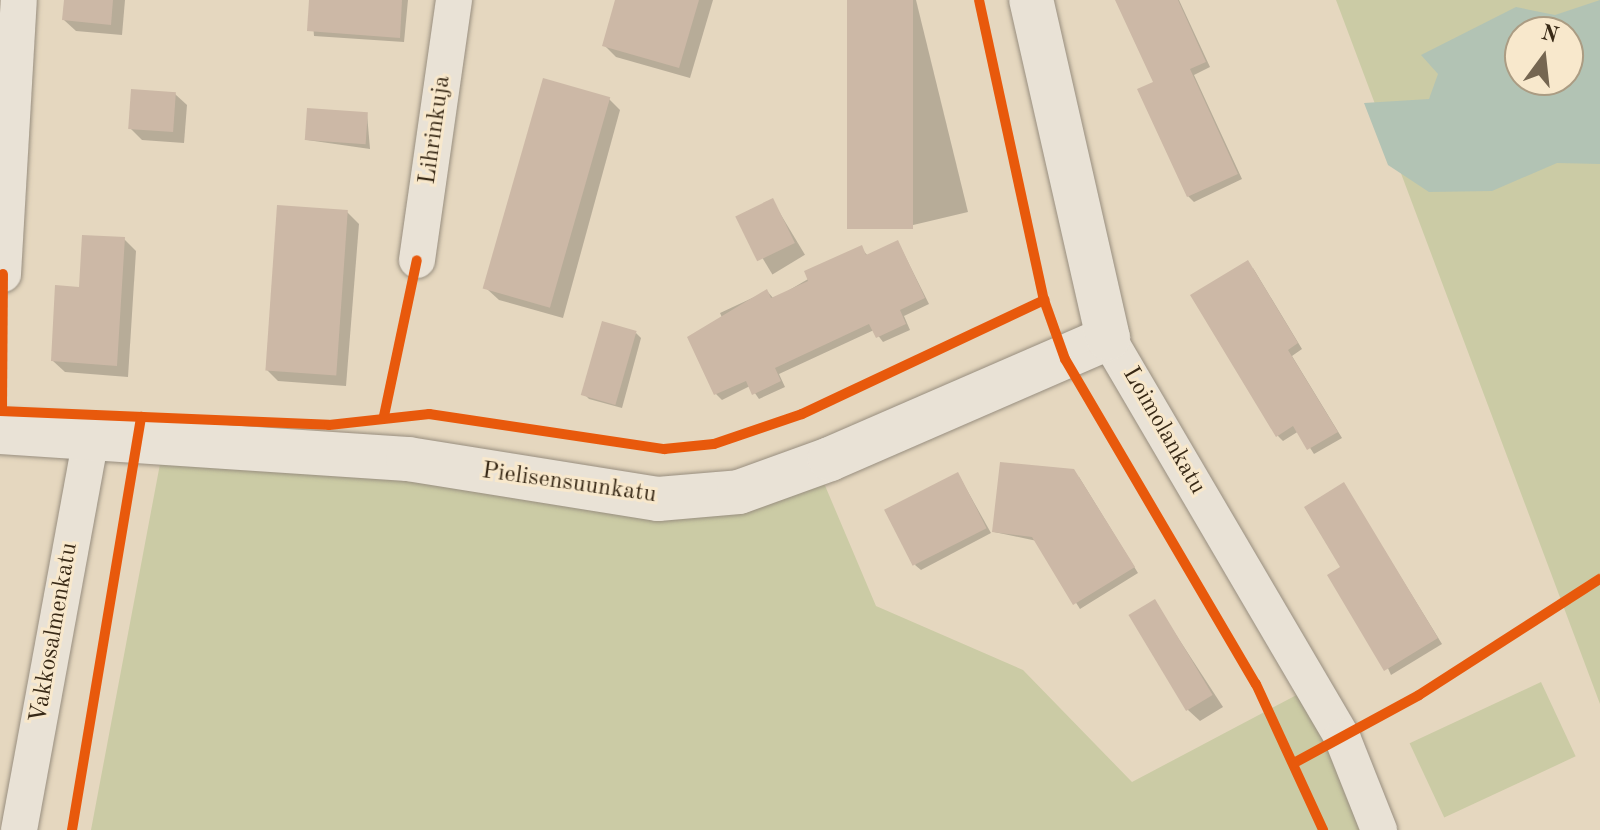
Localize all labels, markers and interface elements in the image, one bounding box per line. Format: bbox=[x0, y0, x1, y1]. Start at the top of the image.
north arrow bbox=[1504, 16, 1584, 96]
text: N bbox=[1539, 22, 1561, 48]
street label: Lihrinkuja bbox=[414, 74, 458, 186]
street label: Loimolankatu bbox=[1115, 362, 1211, 500]
street label: Pielisensuunkatu bbox=[480, 458, 658, 510]
street label: Vakkosalmenkatu bbox=[25, 541, 85, 725]

